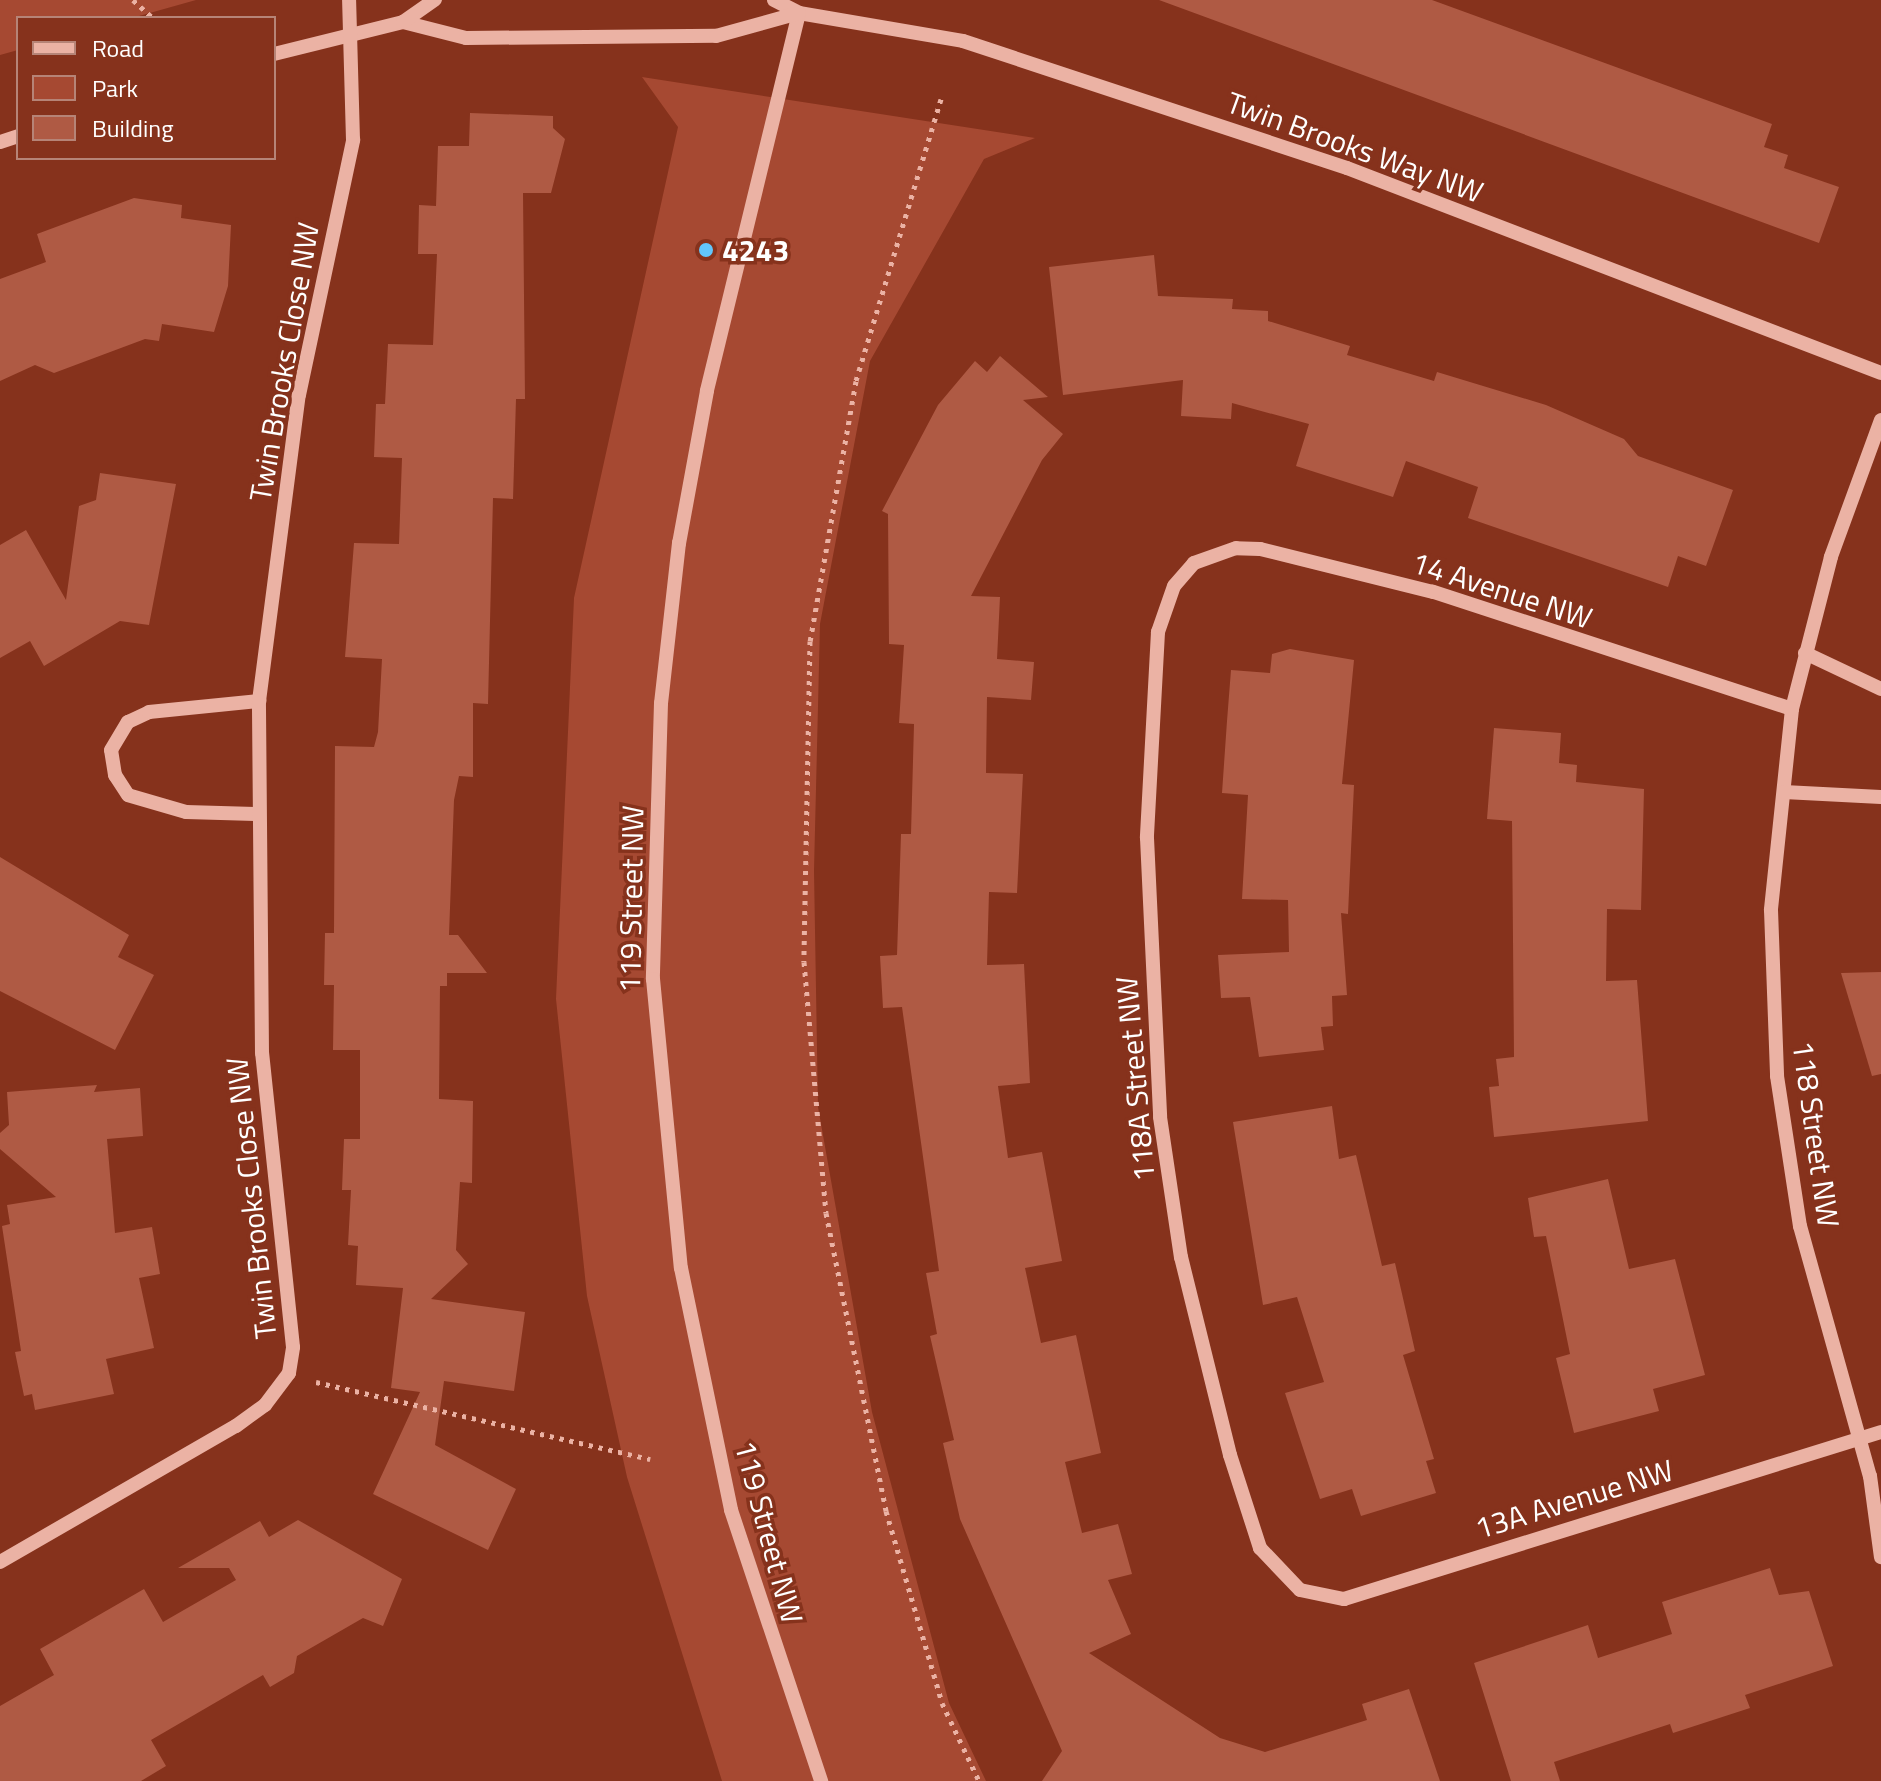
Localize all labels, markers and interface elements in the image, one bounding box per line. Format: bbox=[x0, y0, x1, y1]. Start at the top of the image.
legend bbox=[16, 16, 276, 160]
text: Road bbox=[92, 30, 144, 66]
text: Park bbox=[92, 70, 138, 106]
street label: Twin Brooks Way NW bbox=[1222, 84, 1488, 210]
text: Building bbox=[92, 110, 174, 146]
street label: Twin Brooks Close NW bbox=[242, 220, 326, 504]
place label: 4243 bbox=[722, 232, 789, 268]
marker: 4243 bbox=[697, 241, 715, 259]
street label: 14 Avenue NW bbox=[1407, 544, 1597, 636]
street label: 119 Street NW bbox=[611, 805, 651, 993]
street label: 118A Street NW bbox=[1108, 975, 1162, 1183]
street label: 118 Street NW bbox=[1785, 1039, 1847, 1229]
street label: Twin Brooks Close NW bbox=[218, 1056, 284, 1340]
street label: 119 Street NW bbox=[727, 1437, 811, 1627]
street label: 13A Avenue NW bbox=[1471, 1452, 1677, 1546]

